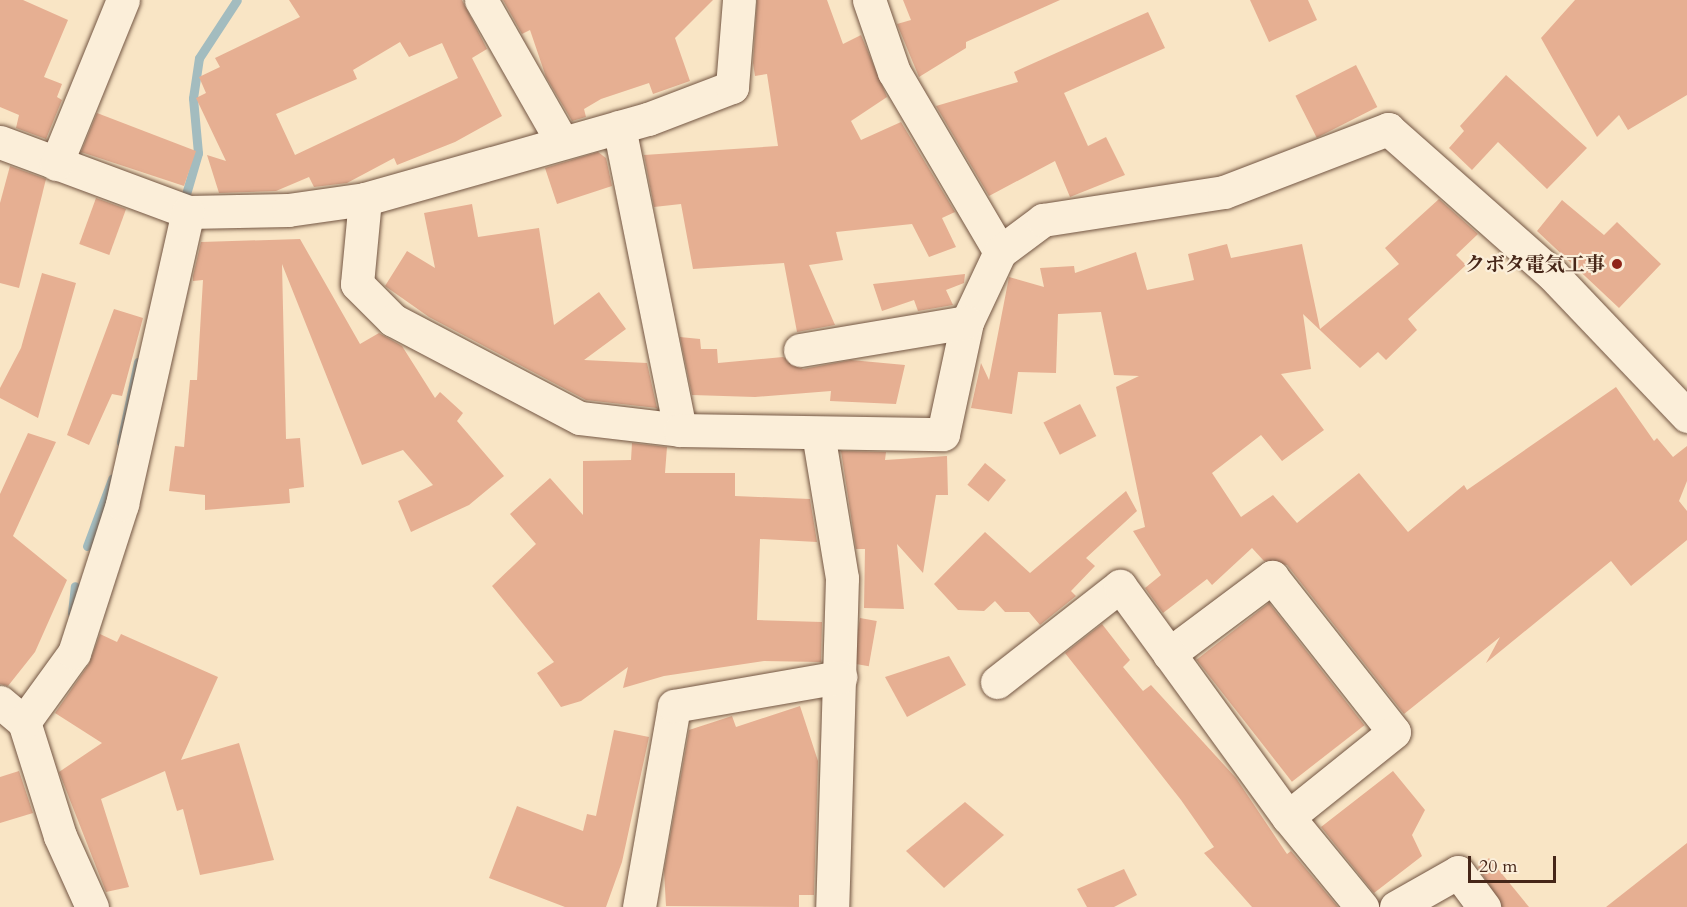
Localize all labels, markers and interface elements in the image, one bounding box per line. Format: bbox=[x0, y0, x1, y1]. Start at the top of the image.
place label: クボタ電気工事 bbox=[1465, 252, 1605, 276]
marker: クボタ電気工事 bbox=[1610, 257, 1624, 271]
scale bar bbox=[1471, 844, 1560, 882]
text: 20 m bbox=[1479, 854, 1518, 879]

